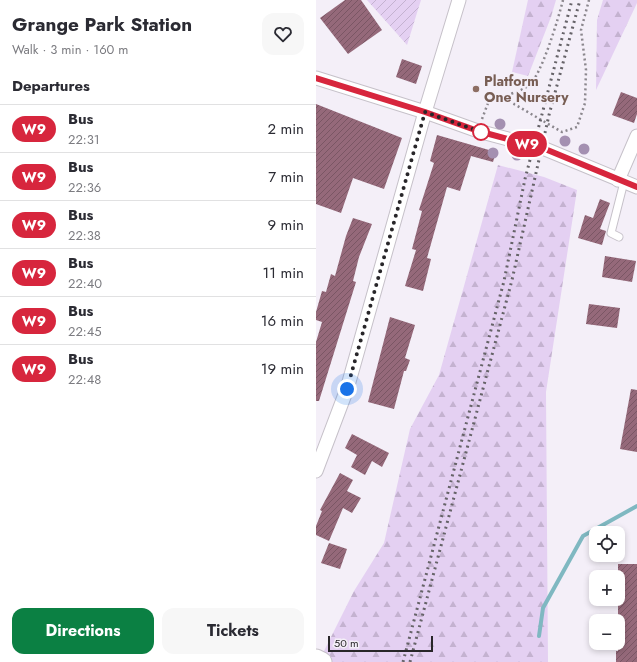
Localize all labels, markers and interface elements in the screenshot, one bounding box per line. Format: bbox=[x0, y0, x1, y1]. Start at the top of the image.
text: Grange Park Station bbox=[12, 11, 192, 38]
button: heart bbox=[262, 13, 304, 55]
text: Walk · 3 min · 160 m bbox=[12, 40, 128, 59]
place label: Platform One Nursery bbox=[484, 71, 569, 107]
text: Departures bbox=[12, 75, 90, 97]
marker: Platform One Nursery bbox=[471, 84, 481, 94]
text: Bus bbox=[68, 108, 93, 130]
text: 2 min bbox=[267, 118, 304, 140]
text: W9 bbox=[22, 119, 46, 139]
unlabelled marker bbox=[472, 123, 490, 141]
text: 22:31 bbox=[68, 130, 100, 149]
line badge: W9 bbox=[509, 131, 545, 157]
text: W9 bbox=[515, 134, 539, 154]
text: Bus bbox=[68, 156, 93, 178]
text: 7 min bbox=[268, 166, 304, 188]
text: W9 bbox=[22, 167, 46, 187]
text: 22:36 bbox=[68, 178, 101, 197]
text: Bus bbox=[68, 204, 93, 226]
text: 9 min bbox=[267, 214, 304, 236]
text: W9 bbox=[22, 215, 46, 235]
text: 22:38 bbox=[68, 226, 101, 245]
text: Bus bbox=[68, 252, 93, 274]
text: 11 min bbox=[263, 262, 304, 284]
text: W9 bbox=[22, 263, 46, 283]
text: 22:40 bbox=[68, 274, 102, 293]
text: Bus bbox=[68, 300, 93, 322]
text: 16 min bbox=[261, 310, 304, 332]
text: W9 bbox=[22, 311, 46, 331]
text: 22:45 bbox=[68, 322, 102, 341]
text: Bus bbox=[68, 348, 93, 370]
text: 19 min bbox=[261, 358, 304, 380]
text: W9 bbox=[22, 359, 46, 379]
text: 22:48 bbox=[68, 370, 101, 389]
your location bbox=[337, 379, 357, 399]
map controls bbox=[589, 526, 625, 650]
button: locate bbox=[589, 526, 625, 562]
button: + bbox=[589, 570, 625, 606]
button: Directions bbox=[12, 608, 154, 654]
button: Tickets bbox=[162, 608, 304, 654]
button: − bbox=[589, 614, 625, 650]
scale bar bbox=[328, 634, 433, 653]
text: 50 m bbox=[334, 635, 359, 651]

